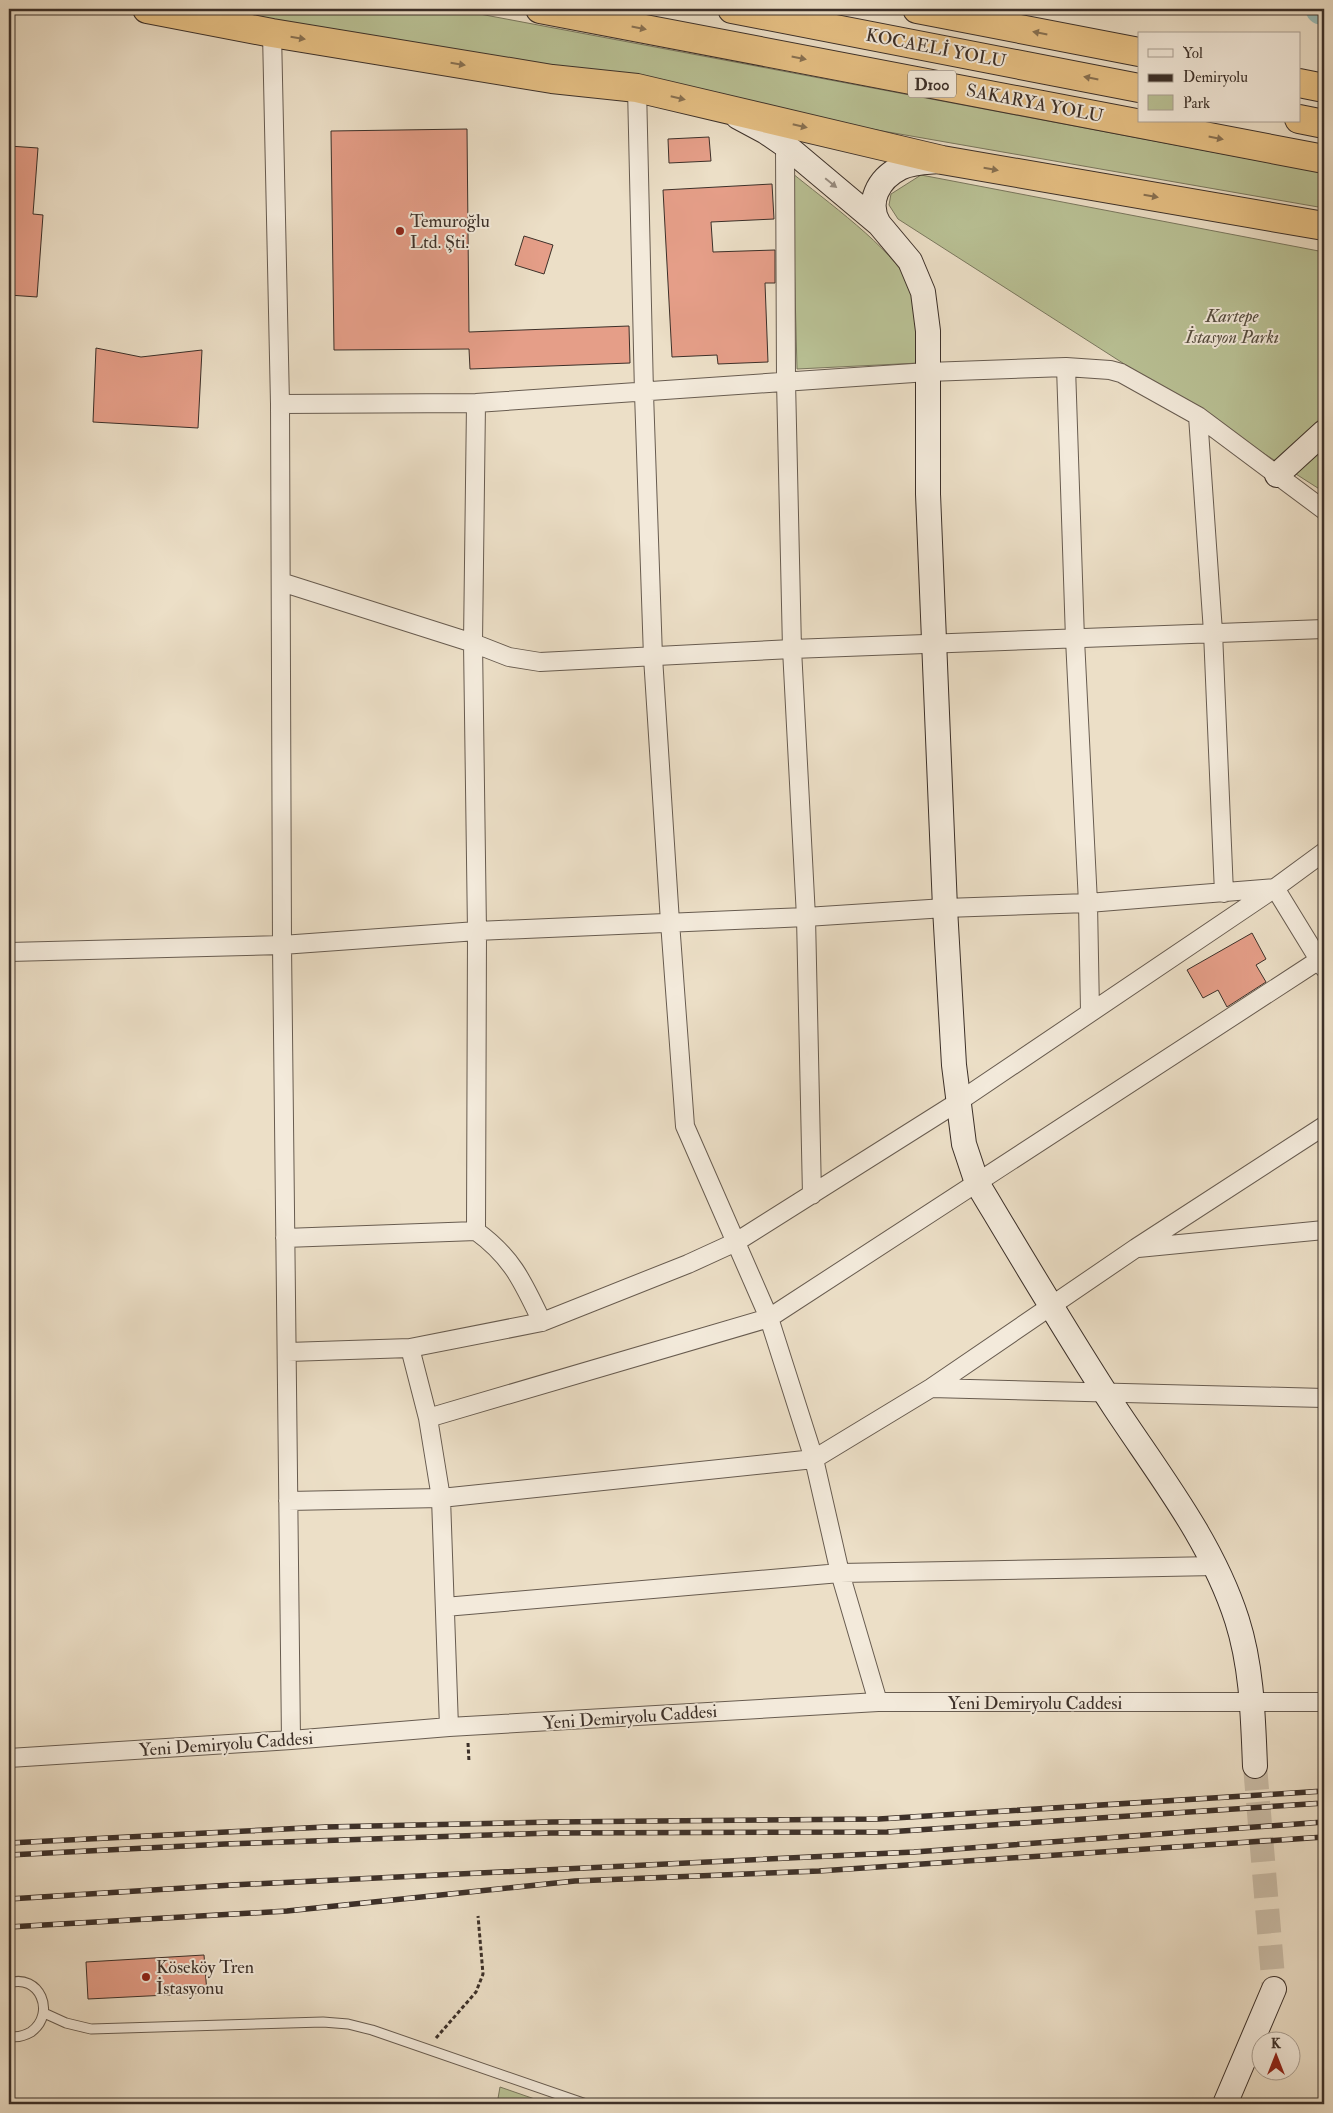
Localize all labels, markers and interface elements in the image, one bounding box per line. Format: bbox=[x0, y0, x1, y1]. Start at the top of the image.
one-way arrow bbox=[631, 24, 647, 32]
street label: KOCAELİ YOLU bbox=[864, 24, 1008, 73]
one-way arrow bbox=[1032, 29, 1047, 37]
legend bbox=[1138, 32, 1300, 122]
one-way arrow bbox=[290, 34, 306, 42]
text: Yol bbox=[1183, 44, 1203, 63]
one-way arrow bbox=[791, 54, 806, 62]
one-way arrow bbox=[451, 60, 467, 68]
text: Demiryolu bbox=[1183, 68, 1248, 87]
road number: D100 bbox=[908, 70, 956, 98]
one-way arrow bbox=[1083, 74, 1099, 82]
street label: SAKARYA YOLU bbox=[964, 79, 1105, 128]
one-way arrow bbox=[670, 94, 686, 102]
text: Park bbox=[1183, 94, 1210, 113]
one-way arrow bbox=[793, 122, 808, 130]
one-way arrow bbox=[1208, 134, 1224, 142]
one-way arrow bbox=[983, 165, 999, 173]
one-way arrow bbox=[824, 178, 837, 189]
one-way arrow bbox=[1143, 193, 1159, 201]
place label: Temuroğlu Ltd. Şti. bbox=[410, 210, 490, 254]
marker: Temuroğlu Ltd. Şti. bbox=[394, 225, 406, 237]
park label: Kartepe İstasyon Parkı bbox=[1184, 305, 1279, 349]
street label: Yeni Demiryolu Caddesi bbox=[948, 1692, 1122, 1715]
street label: Yeni Demiryolu Caddesi bbox=[542, 1700, 718, 1735]
street label: Yeni Demiryolu Caddesi bbox=[138, 1727, 314, 1762]
place label: Köseköy Tren İstasyonu bbox=[156, 1956, 254, 2000]
marker: Köseköy Tren İstasyonu bbox=[140, 1971, 152, 1983]
north arrow bbox=[1250, 2030, 1300, 2080]
text: K bbox=[1271, 2035, 1282, 2052]

